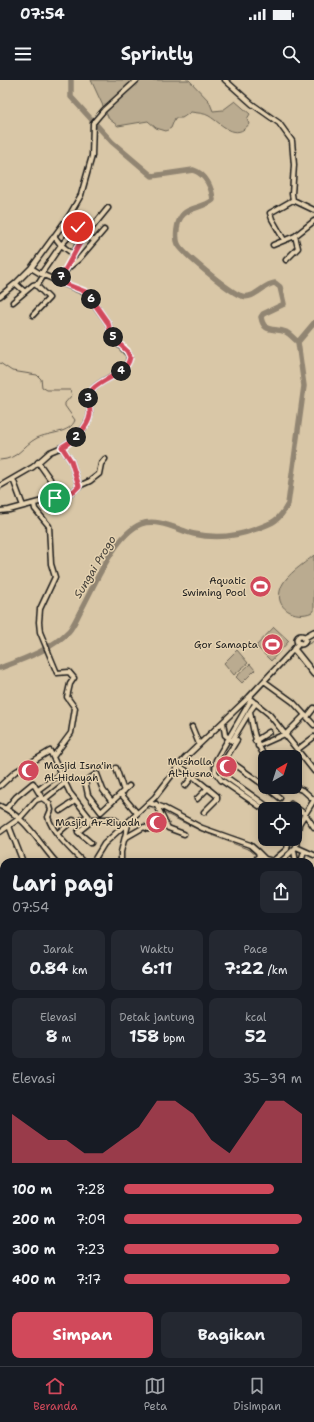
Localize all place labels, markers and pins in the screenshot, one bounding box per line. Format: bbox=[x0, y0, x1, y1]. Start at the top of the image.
pin bbox=[61, 210, 95, 244]
pin: 7 bbox=[51, 267, 71, 287]
pin: 6 bbox=[81, 289, 101, 309]
pin: 5 bbox=[103, 327, 123, 347]
pin: 4 bbox=[111, 361, 131, 381]
pin: 3 bbox=[78, 388, 98, 408]
pin: 2 bbox=[66, 427, 86, 447]
pin bbox=[38, 481, 72, 515]
sports icon: Aquatic Swiming Pool bbox=[248, 573, 274, 599]
place label: Aquatic Swiming Pool bbox=[182, 574, 246, 599]
sports icon: Gor Samapta bbox=[260, 631, 286, 657]
place label: Gor Samapta bbox=[194, 638, 259, 651]
mosque icon: Musholla Al-Husna bbox=[214, 754, 240, 780]
place label: Musholla Al-Husna bbox=[168, 755, 213, 780]
mosque icon: Masjid Isna'in Al-Hidayah bbox=[16, 758, 42, 784]
place label: Masjid Isna'in Al-Hidayah bbox=[44, 759, 112, 784]
mosque icon: Masjid Ar-Riyadh bbox=[143, 809, 169, 835]
place label: Masjid Ar-Riyadh bbox=[55, 816, 140, 829]

